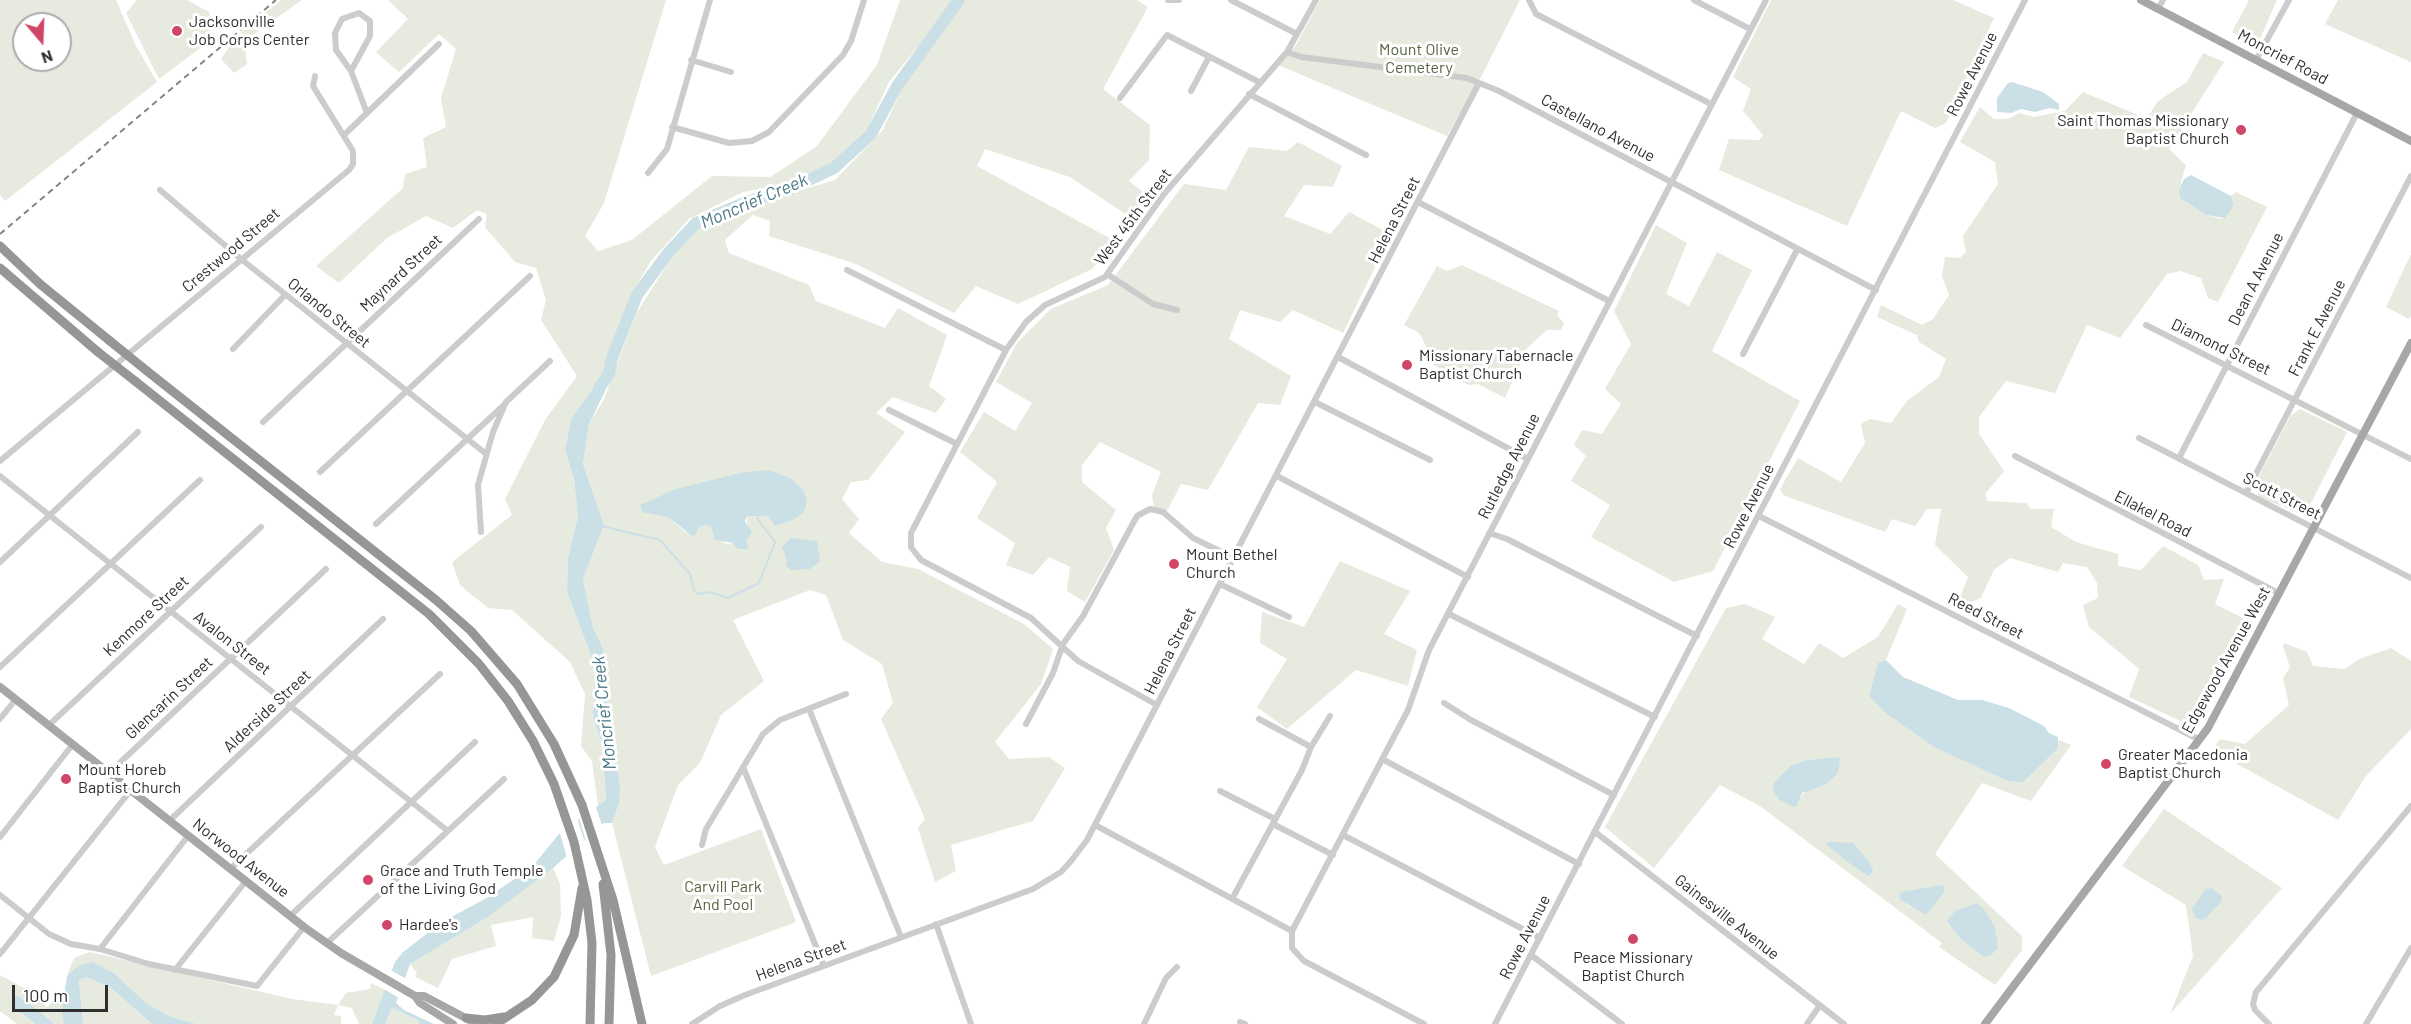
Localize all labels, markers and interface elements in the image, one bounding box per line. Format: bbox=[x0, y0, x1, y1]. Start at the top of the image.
north arrow bbox=[12, 12, 72, 72]
place label: Jacksonville Job Corps Center bbox=[189, 12, 310, 50]
marker: Jacksonville Job Corps Center bbox=[170, 24, 184, 38]
street label: Moncrief Road bbox=[2235, 25, 2331, 89]
street label: Rowe Avenue bbox=[1943, 29, 2001, 119]
park label: Mount Olive Cemetery bbox=[1379, 40, 1459, 78]
text: N bbox=[39, 47, 56, 68]
street label: Castellano Avenue bbox=[1538, 90, 1658, 166]
place label: Saint Thomas Missionary Baptist Church bbox=[2057, 111, 2229, 149]
marker: Saint Thomas Missionary Baptist Church bbox=[2234, 123, 2248, 137]
street label: West 45th Street bbox=[1090, 165, 1176, 269]
water label: Moncrief Creek bbox=[697, 169, 811, 233]
street label: Helena Street bbox=[1364, 173, 1424, 267]
street label: Crestwood Street bbox=[178, 204, 284, 296]
street label: Dean A Avenue bbox=[2224, 229, 2288, 329]
street label: Maynard Street bbox=[356, 230, 446, 316]
street label: Orlando Street bbox=[284, 274, 374, 352]
street label: Frank E Avenue bbox=[2284, 276, 2350, 380]
street label: Diamond Street bbox=[2168, 315, 2274, 379]
place label: Missionary Tabernacle Baptist Church bbox=[1419, 346, 1573, 384]
marker: Missionary Tabernacle Baptist Church bbox=[1400, 358, 1414, 372]
street label: Rutledge Avenue bbox=[1474, 410, 1544, 522]
street label: Rowe Avenue bbox=[1720, 461, 1778, 551]
street label: Scott Street bbox=[2240, 468, 2324, 524]
street label: Ellakel Road bbox=[2111, 486, 2195, 542]
place label: Mount Bethel Church bbox=[1186, 545, 1277, 583]
marker: Mount Bethel Church bbox=[1167, 557, 1181, 571]
street label: Kenmore Street bbox=[99, 572, 193, 660]
street label: Edgewood Avenue West bbox=[2178, 583, 2274, 737]
street label: Reed Street bbox=[1945, 589, 2027, 643]
street label: Helena Street bbox=[1140, 604, 1200, 698]
street label: Avalon Street bbox=[190, 607, 274, 679]
street label: Glencarin Street bbox=[121, 653, 217, 743]
water label: Moncrief Creek bbox=[587, 655, 621, 771]
street label: Alderside Street bbox=[219, 666, 315, 756]
place label: Greater Macedonia Baptist Church bbox=[2118, 745, 2248, 783]
marker: Greater Macedonia Baptist Church bbox=[2099, 757, 2113, 771]
place label: Mount Horeb Baptist Church bbox=[78, 760, 181, 798]
marker: Mount Horeb Baptist Church bbox=[59, 772, 73, 786]
street label: Norwood Avenue bbox=[189, 814, 293, 902]
place label: Grace and Truth Temple of the Living God bbox=[380, 861, 543, 899]
street label: Gainesville Avenue bbox=[1671, 870, 1783, 964]
marker: Grace and Truth Temple of the Living God bbox=[361, 873, 375, 887]
park label: Carvill Park And Pool bbox=[684, 877, 762, 915]
street label: Rowe Avenue bbox=[1496, 892, 1554, 982]
place label: Hardee's bbox=[399, 915, 458, 935]
marker: Hardee's bbox=[380, 918, 394, 932]
marker: Peace Missionary Baptist Church bbox=[1626, 932, 1640, 946]
street label: Helena Street bbox=[753, 935, 849, 985]
place label: Peace Missionary Baptist Church bbox=[1573, 948, 1693, 986]
scale bar bbox=[15, 973, 111, 1011]
text: 100 m bbox=[23, 984, 68, 1006]

